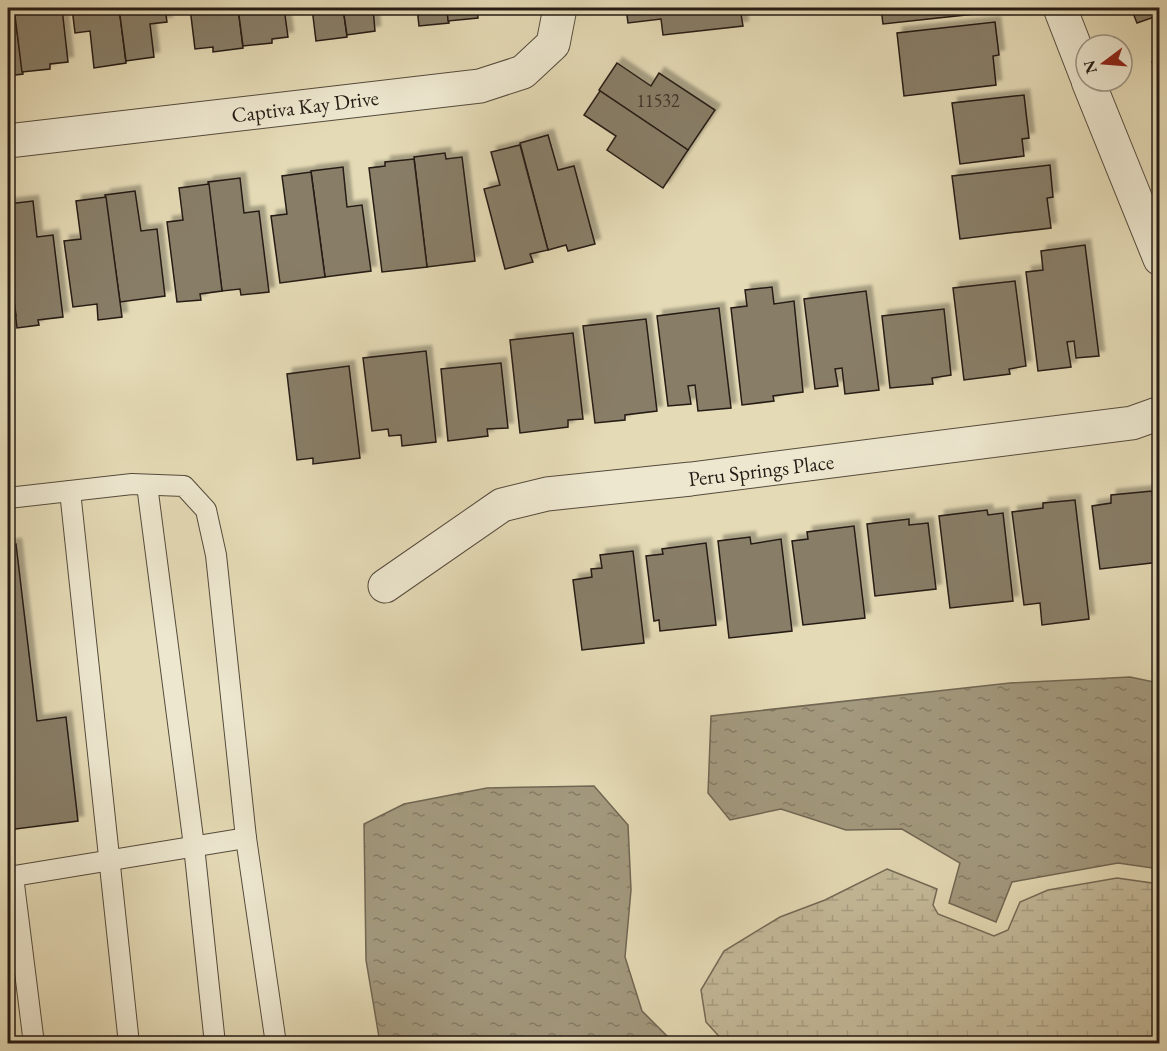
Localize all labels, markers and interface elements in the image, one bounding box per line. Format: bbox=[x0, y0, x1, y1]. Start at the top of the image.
north arrow bbox=[1074, 33, 1134, 93]
text: N bbox=[1078, 58, 1102, 76]
street label: Captiva Kay Drive bbox=[230, 84, 380, 128]
house number: 11532 bbox=[636, 89, 680, 112]
street label: Peru Springs Place bbox=[687, 448, 835, 492]

